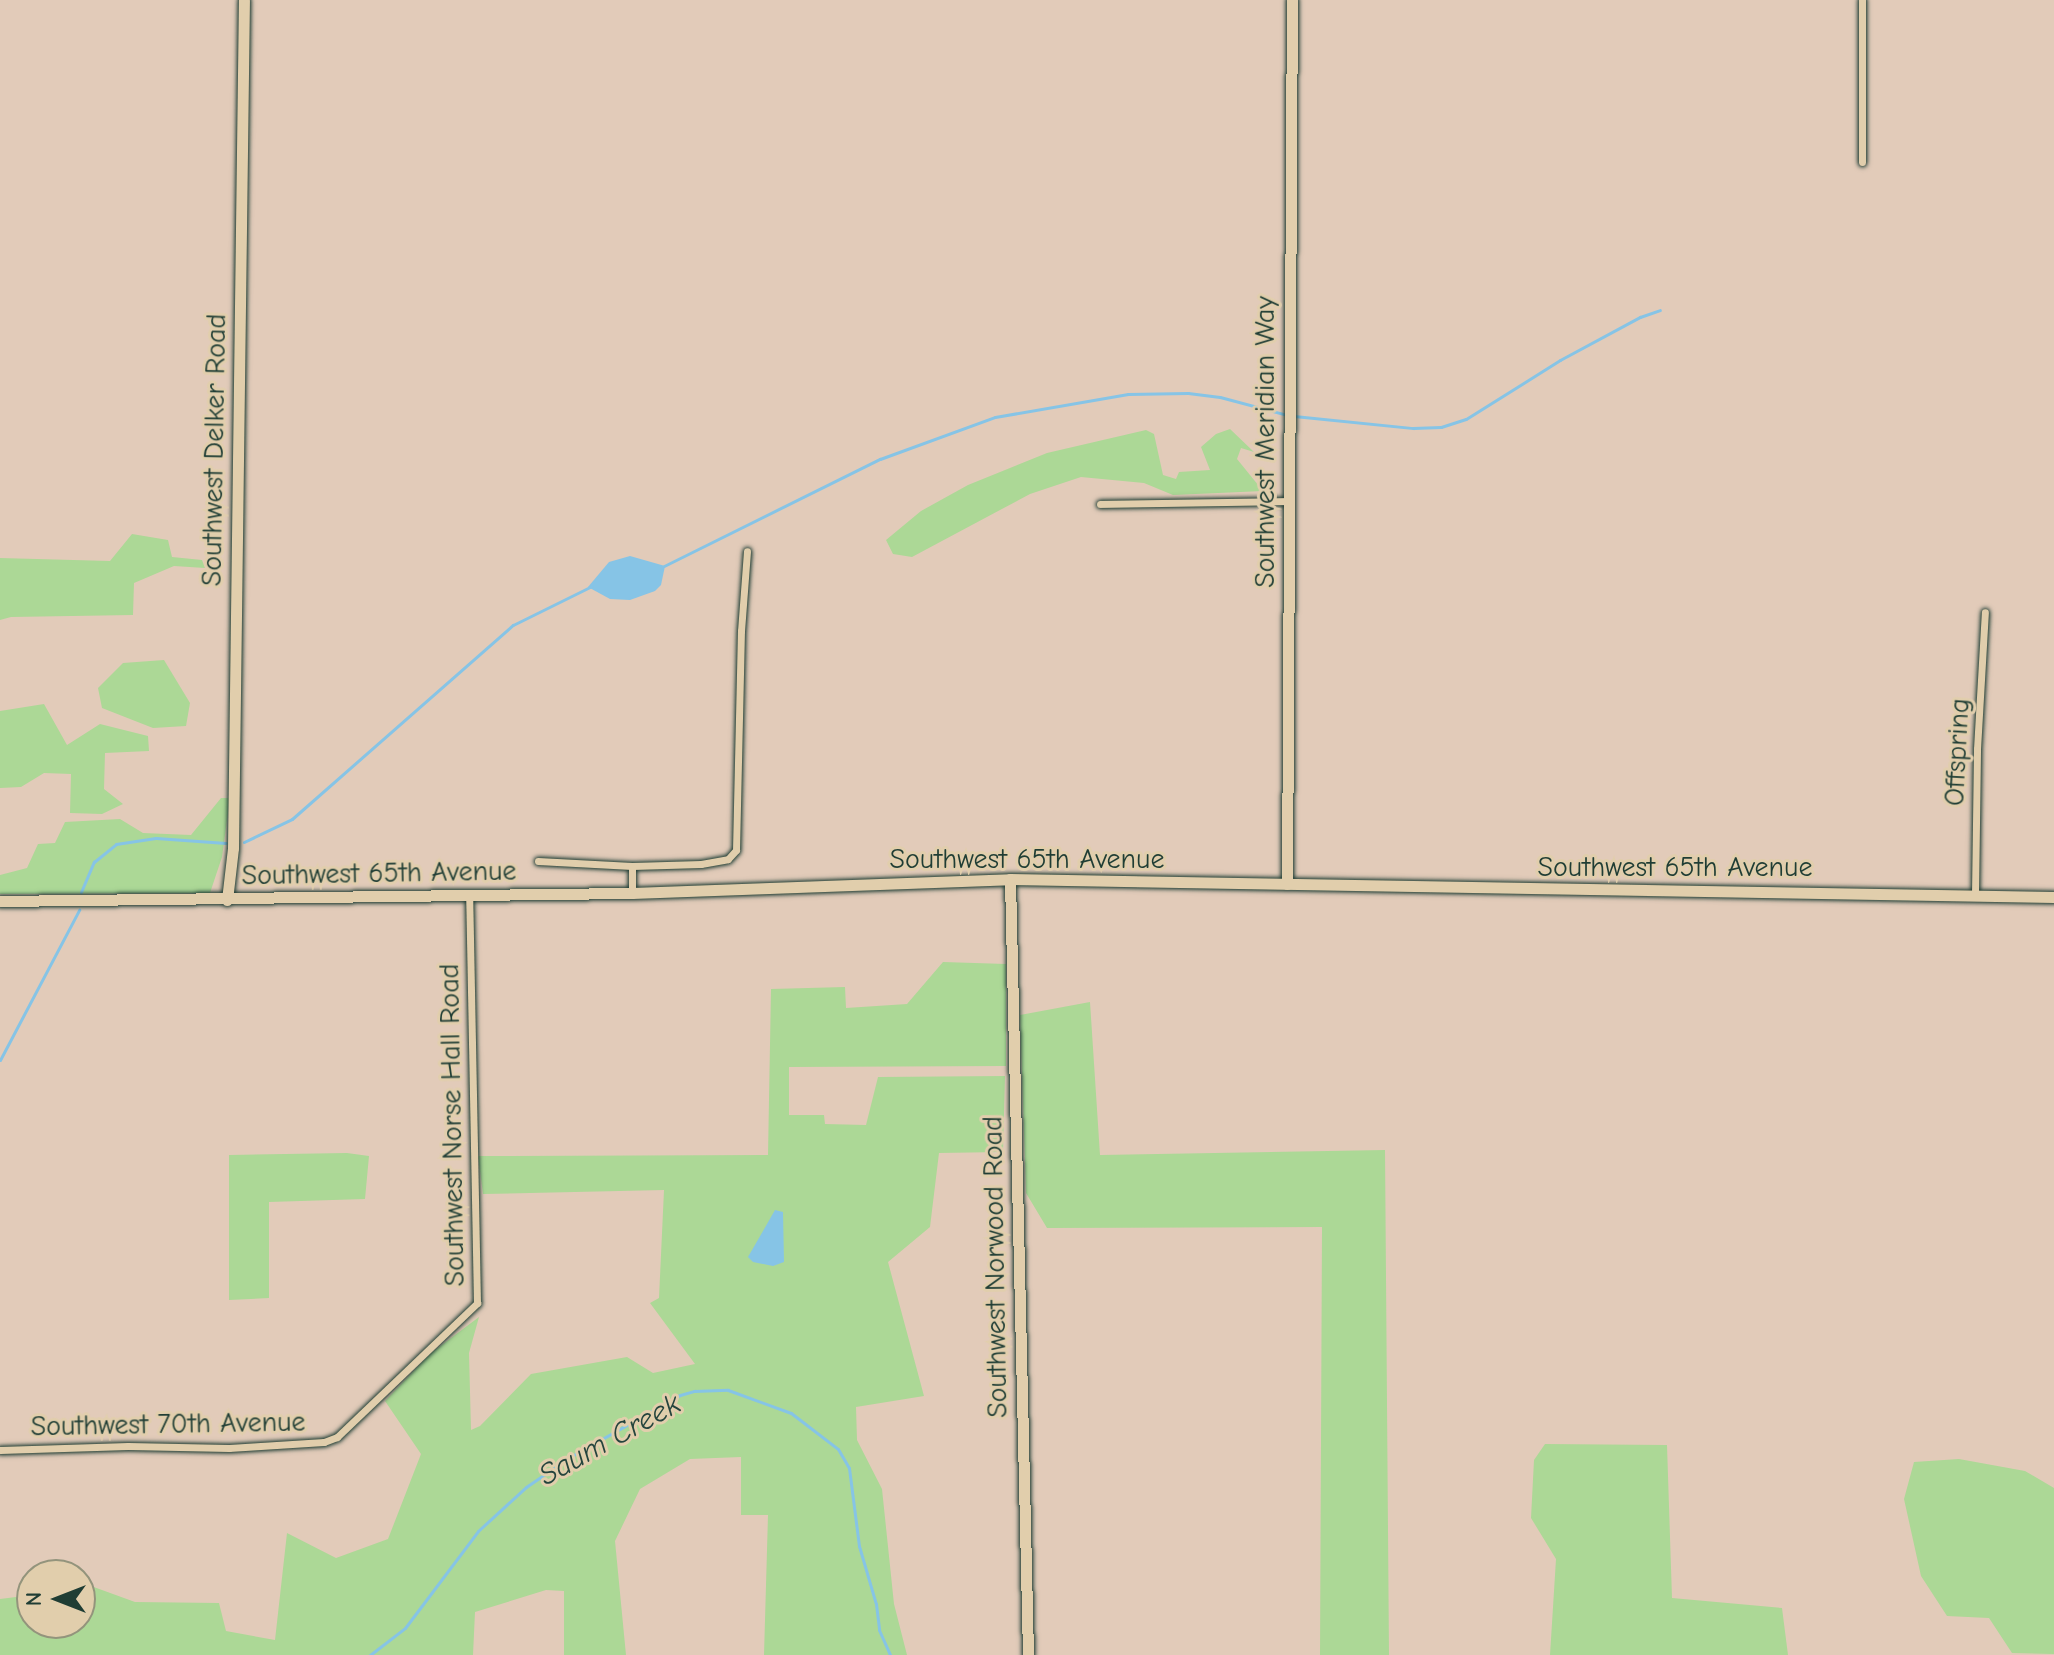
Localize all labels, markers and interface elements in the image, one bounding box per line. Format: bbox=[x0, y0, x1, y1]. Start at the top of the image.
street label: Southwest Meridian Way bbox=[1248, 296, 1282, 588]
street label: Southwest Delker Road bbox=[195, 313, 233, 587]
street label: Offspring bbox=[1937, 697, 1977, 807]
street label: Southwest 65th Avenue bbox=[890, 842, 1164, 876]
street label: Southwest 65th Avenue bbox=[1538, 850, 1812, 884]
street label: Southwest 65th Avenue bbox=[241, 854, 517, 892]
street label: Southwest Norse Hall Road bbox=[432, 963, 472, 1287]
street label: Southwest Norwood Road bbox=[976, 1116, 1014, 1418]
water label: Saum Creek bbox=[533, 1386, 687, 1494]
street label: Southwest 70th Avenue bbox=[30, 1405, 306, 1443]
north arrow bbox=[16, 1559, 96, 1639]
text: N bbox=[21, 1592, 47, 1606]

